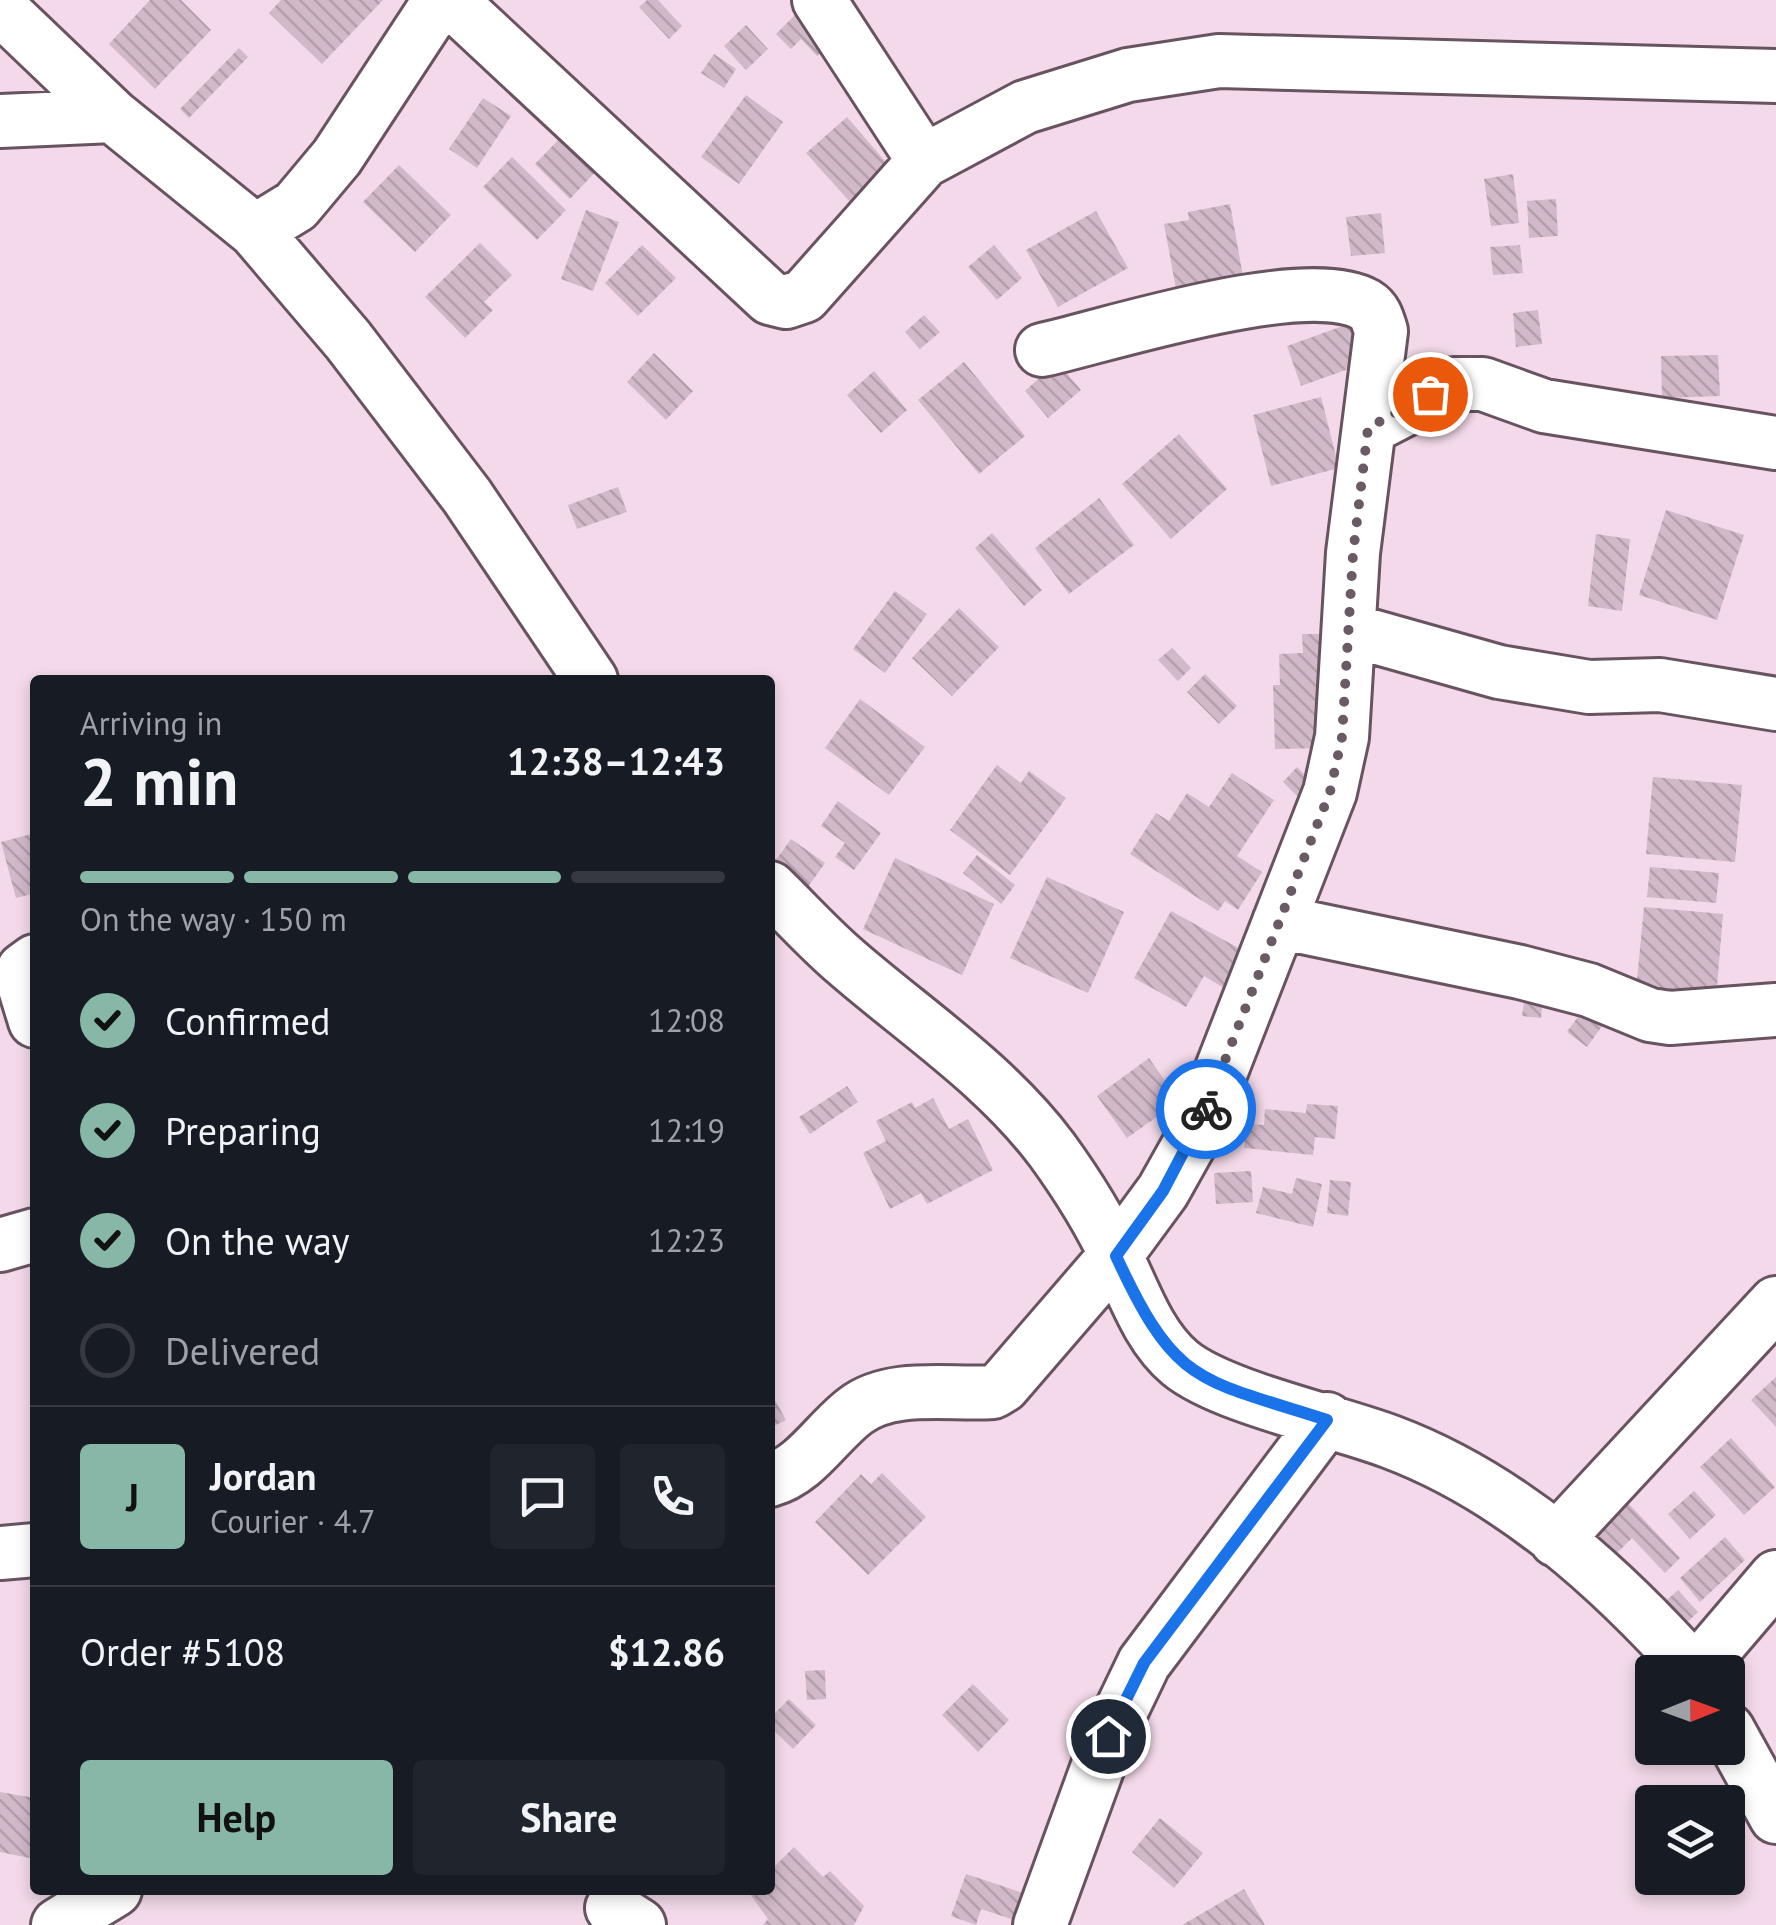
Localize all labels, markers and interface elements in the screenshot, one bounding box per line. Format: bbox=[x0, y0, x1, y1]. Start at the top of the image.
pin bbox=[1388, 352, 1473, 437]
icon: bag bbox=[1403, 367, 1458, 422]
text: Arriving in bbox=[80, 702, 222, 744]
text: 12:38–12:43 bbox=[507, 736, 725, 785]
text: 2 min bbox=[80, 739, 239, 823]
text: On the way · 150 m bbox=[80, 898, 347, 940]
icon: check bbox=[80, 993, 135, 1048]
text: Confirmed bbox=[165, 996, 331, 1045]
text: 12:08 bbox=[648, 999, 725, 1041]
courier bbox=[1156, 1059, 1256, 1159]
icon: bike bbox=[1179, 1082, 1234, 1137]
icon: check bbox=[80, 1103, 135, 1158]
text: Preparing bbox=[165, 1106, 321, 1155]
text: 12:19 bbox=[648, 1109, 725, 1151]
icon: check bbox=[80, 1213, 135, 1268]
text: On the way bbox=[165, 1216, 350, 1265]
text: 12:23 bbox=[648, 1219, 725, 1261]
text: Delivered bbox=[165, 1326, 320, 1375]
button: chat bbox=[490, 1444, 595, 1549]
button: phone bbox=[620, 1444, 725, 1549]
text: Jordan bbox=[210, 1451, 316, 1500]
text: J bbox=[126, 1472, 139, 1521]
text: Courier · 4.7 bbox=[210, 1500, 376, 1542]
text: Order #5108 bbox=[80, 1627, 285, 1676]
text: $12.86 bbox=[608, 1627, 725, 1676]
north arrow bbox=[1635, 1655, 1745, 1765]
map controls bbox=[1635, 1655, 1745, 1895]
pin bbox=[1066, 1694, 1151, 1779]
icon: home bbox=[1081, 1709, 1136, 1764]
button: Help bbox=[80, 1760, 393, 1875]
button: Share bbox=[413, 1760, 725, 1875]
button: layers bbox=[1635, 1785, 1745, 1895]

